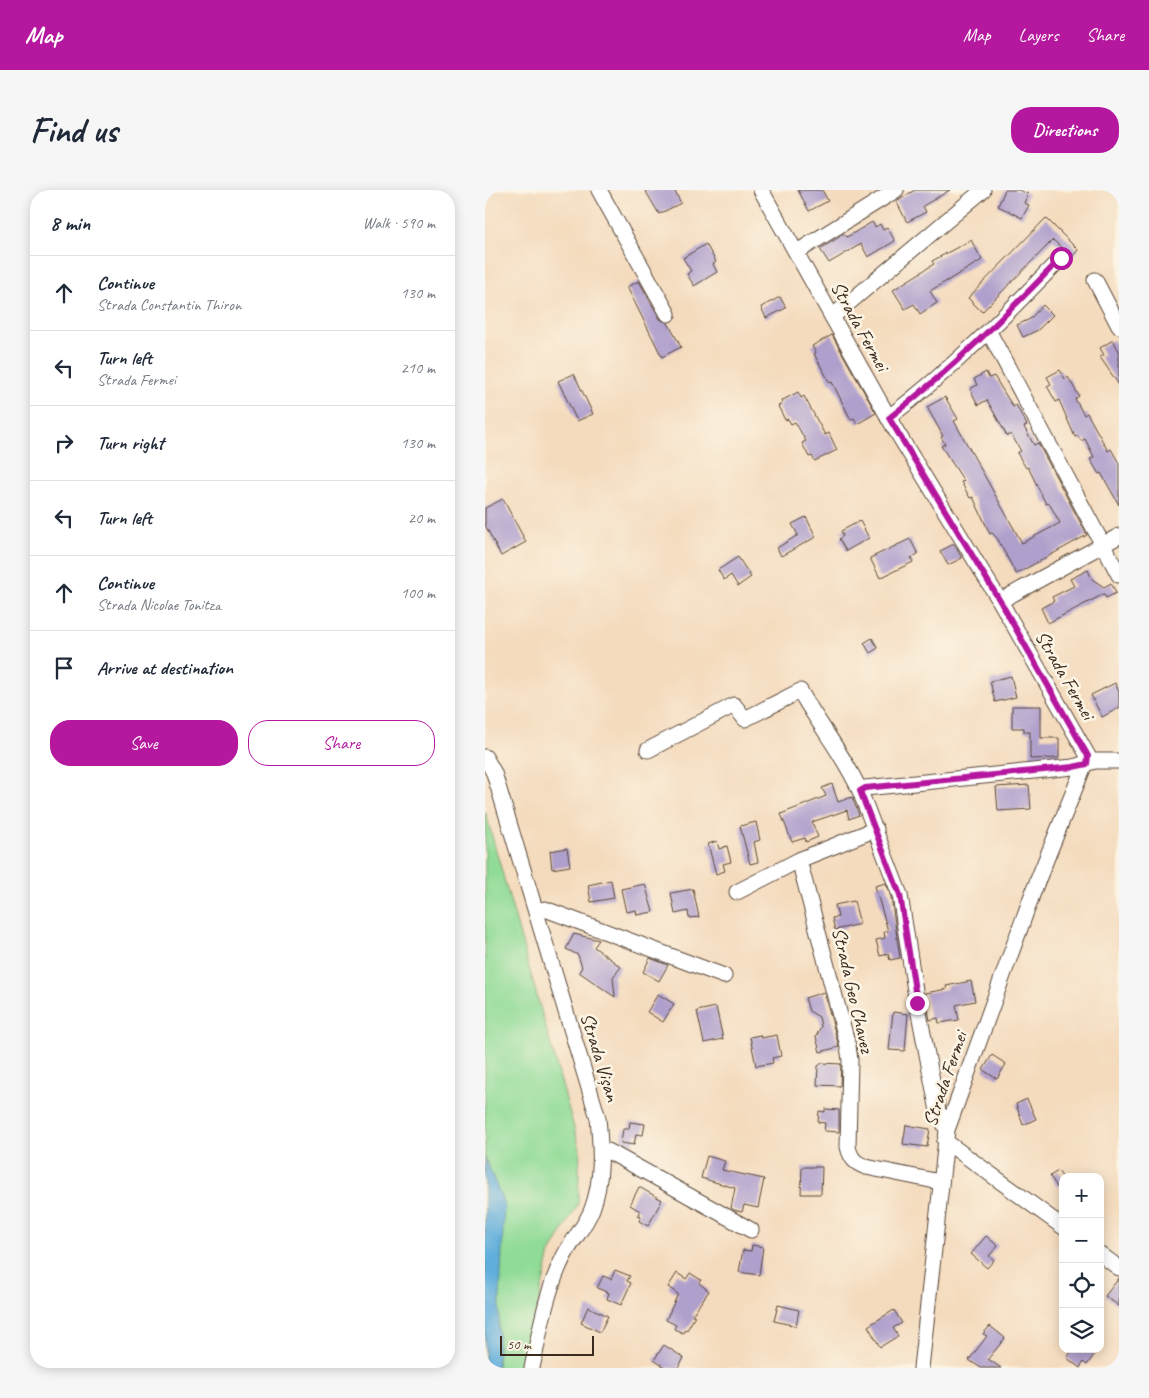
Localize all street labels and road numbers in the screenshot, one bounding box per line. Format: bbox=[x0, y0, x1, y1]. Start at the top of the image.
street label: Strada Fermei bbox=[825, 277, 896, 377]
street label: Strada Fermei bbox=[1030, 626, 1102, 726]
street label: Strada Geo Chavez bbox=[826, 925, 880, 1057]
street label: Strada Vișan bbox=[575, 1010, 626, 1105]
street label: Strada Fermei bbox=[917, 1026, 974, 1130]

